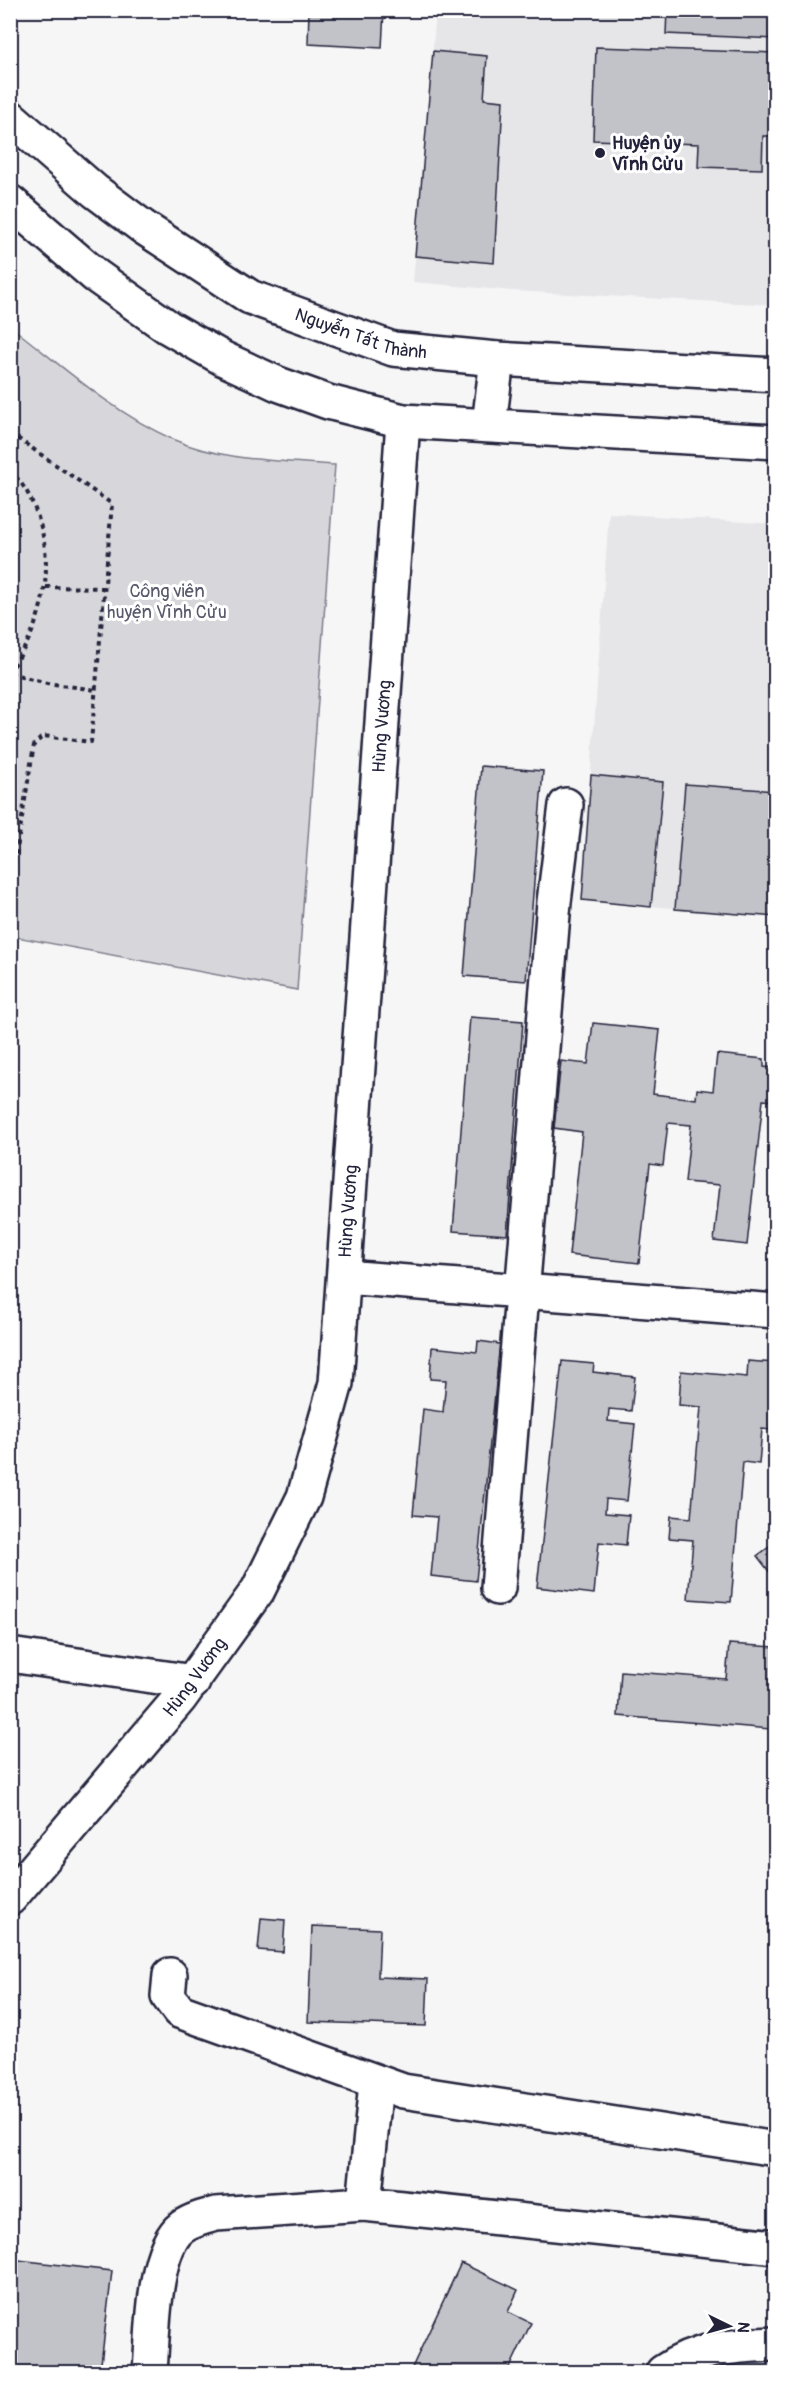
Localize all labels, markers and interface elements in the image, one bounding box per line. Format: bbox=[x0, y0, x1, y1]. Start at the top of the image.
place label: Huyện ủy Vĩnh Cửu bbox=[612, 132, 683, 176]
marker: Huyện ủy Vĩnh Cửu bbox=[593, 146, 607, 160]
street label: Nguyễn Tất Thành bbox=[292, 303, 428, 364]
park label: Công viên huyện Vĩnh Cửu bbox=[107, 580, 227, 624]
street label: Hùng Vương bbox=[368, 679, 397, 774]
street label: Hùng Vương bbox=[334, 1164, 363, 1259]
street label: Hùng Vương bbox=[158, 1633, 232, 1722]
north arrow bbox=[699, 2296, 759, 2356]
text: N bbox=[732, 2321, 753, 2334]

